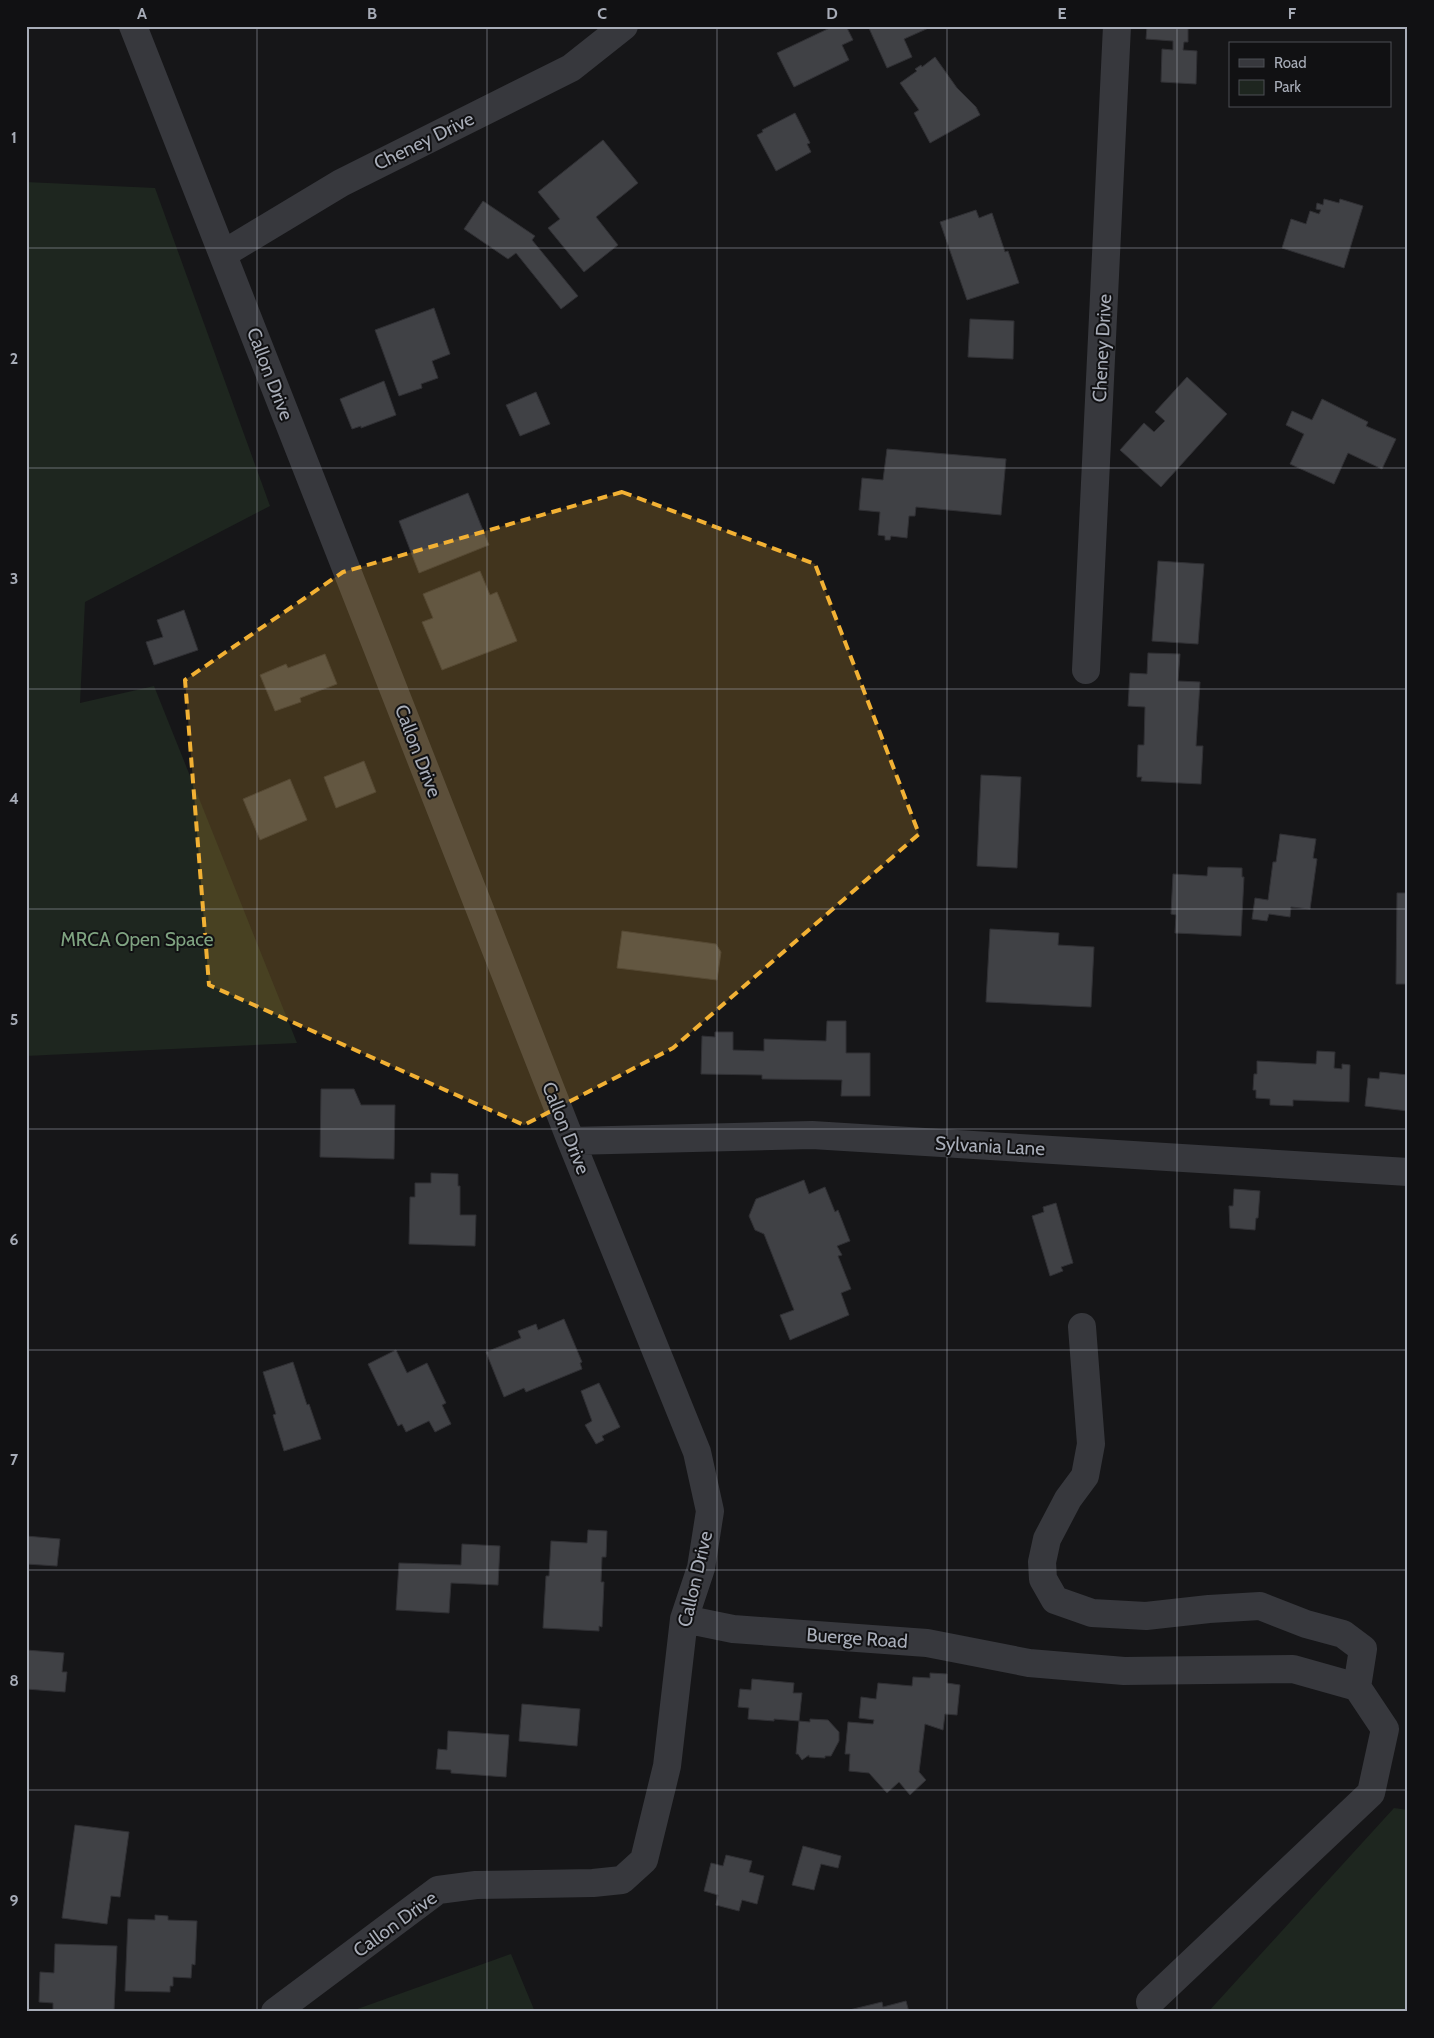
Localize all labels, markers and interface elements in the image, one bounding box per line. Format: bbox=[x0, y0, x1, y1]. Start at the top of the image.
text: A bbox=[137, 4, 147, 23]
text: B bbox=[367, 4, 377, 23]
text: C bbox=[597, 4, 607, 23]
text: D bbox=[826, 4, 838, 23]
text: E bbox=[1057, 4, 1067, 23]
text: F bbox=[1288, 4, 1297, 23]
legend bbox=[1229, 42, 1392, 108]
text: Road bbox=[1274, 54, 1307, 72]
text: Park bbox=[1274, 78, 1301, 96]
street label: Cheney Drive bbox=[370, 107, 478, 175]
text: 1 bbox=[11, 128, 17, 147]
street label: Cheney Drive bbox=[1088, 293, 1116, 403]
street label: Callon Drive bbox=[242, 324, 298, 424]
text: 2 bbox=[10, 349, 18, 368]
text: 3 bbox=[10, 569, 18, 588]
street label: Callon Drive bbox=[390, 701, 446, 801]
text: 4 bbox=[9, 789, 19, 808]
park label: MRCA Open Space bbox=[60, 928, 214, 951]
text: 5 bbox=[10, 1010, 18, 1029]
street label: Callon Drive bbox=[537, 1078, 595, 1178]
street label: Sylvania Lane bbox=[934, 1132, 1046, 1160]
text: 6 bbox=[10, 1230, 19, 1249]
text: 7 bbox=[10, 1450, 19, 1469]
street label: Callon Drive bbox=[673, 1529, 717, 1629]
street label: Buerge Road bbox=[806, 1623, 908, 1653]
text: 8 bbox=[9, 1671, 19, 1690]
street label: Callon Drive bbox=[349, 1886, 441, 1962]
text: 9 bbox=[10, 1891, 19, 1910]

